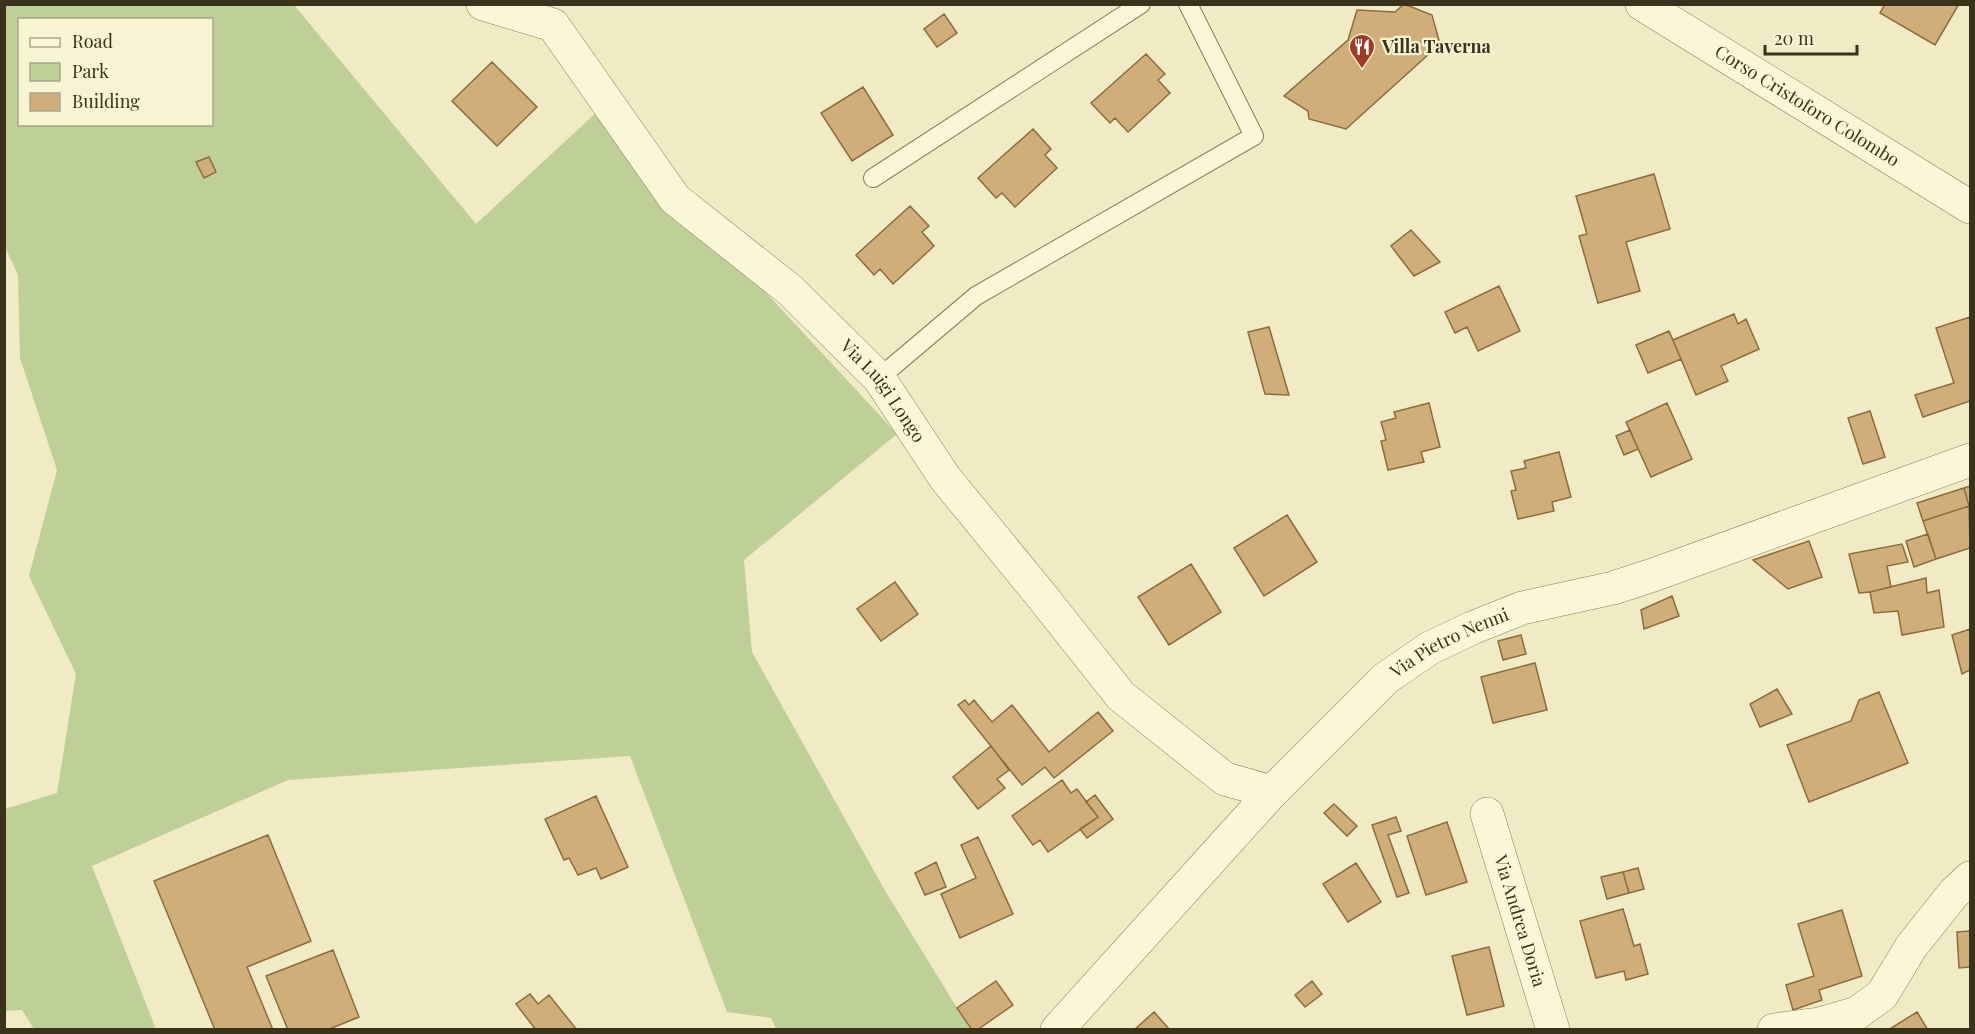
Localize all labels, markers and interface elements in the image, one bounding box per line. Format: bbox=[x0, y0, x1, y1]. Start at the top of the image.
legend bbox=[18, 18, 213, 126]
scale bar bbox=[1765, 18, 1856, 56]
text: 20 m bbox=[1774, 26, 1814, 50]
text: Road bbox=[72, 29, 113, 53]
restaurant icon: Villa Taverna bbox=[1347, 32, 1377, 70]
place label: Villa Taverna bbox=[1381, 34, 1491, 58]
street label: Corso Cristoforo Colombo bbox=[1711, 39, 1905, 172]
text: Park bbox=[72, 59, 109, 83]
text: Building bbox=[72, 89, 140, 113]
street label: Via Luigi Longo bbox=[835, 333, 931, 447]
street label: Via Pietro Nenni bbox=[1384, 602, 1512, 683]
street label: Via Andrea Doria bbox=[1489, 851, 1552, 990]

